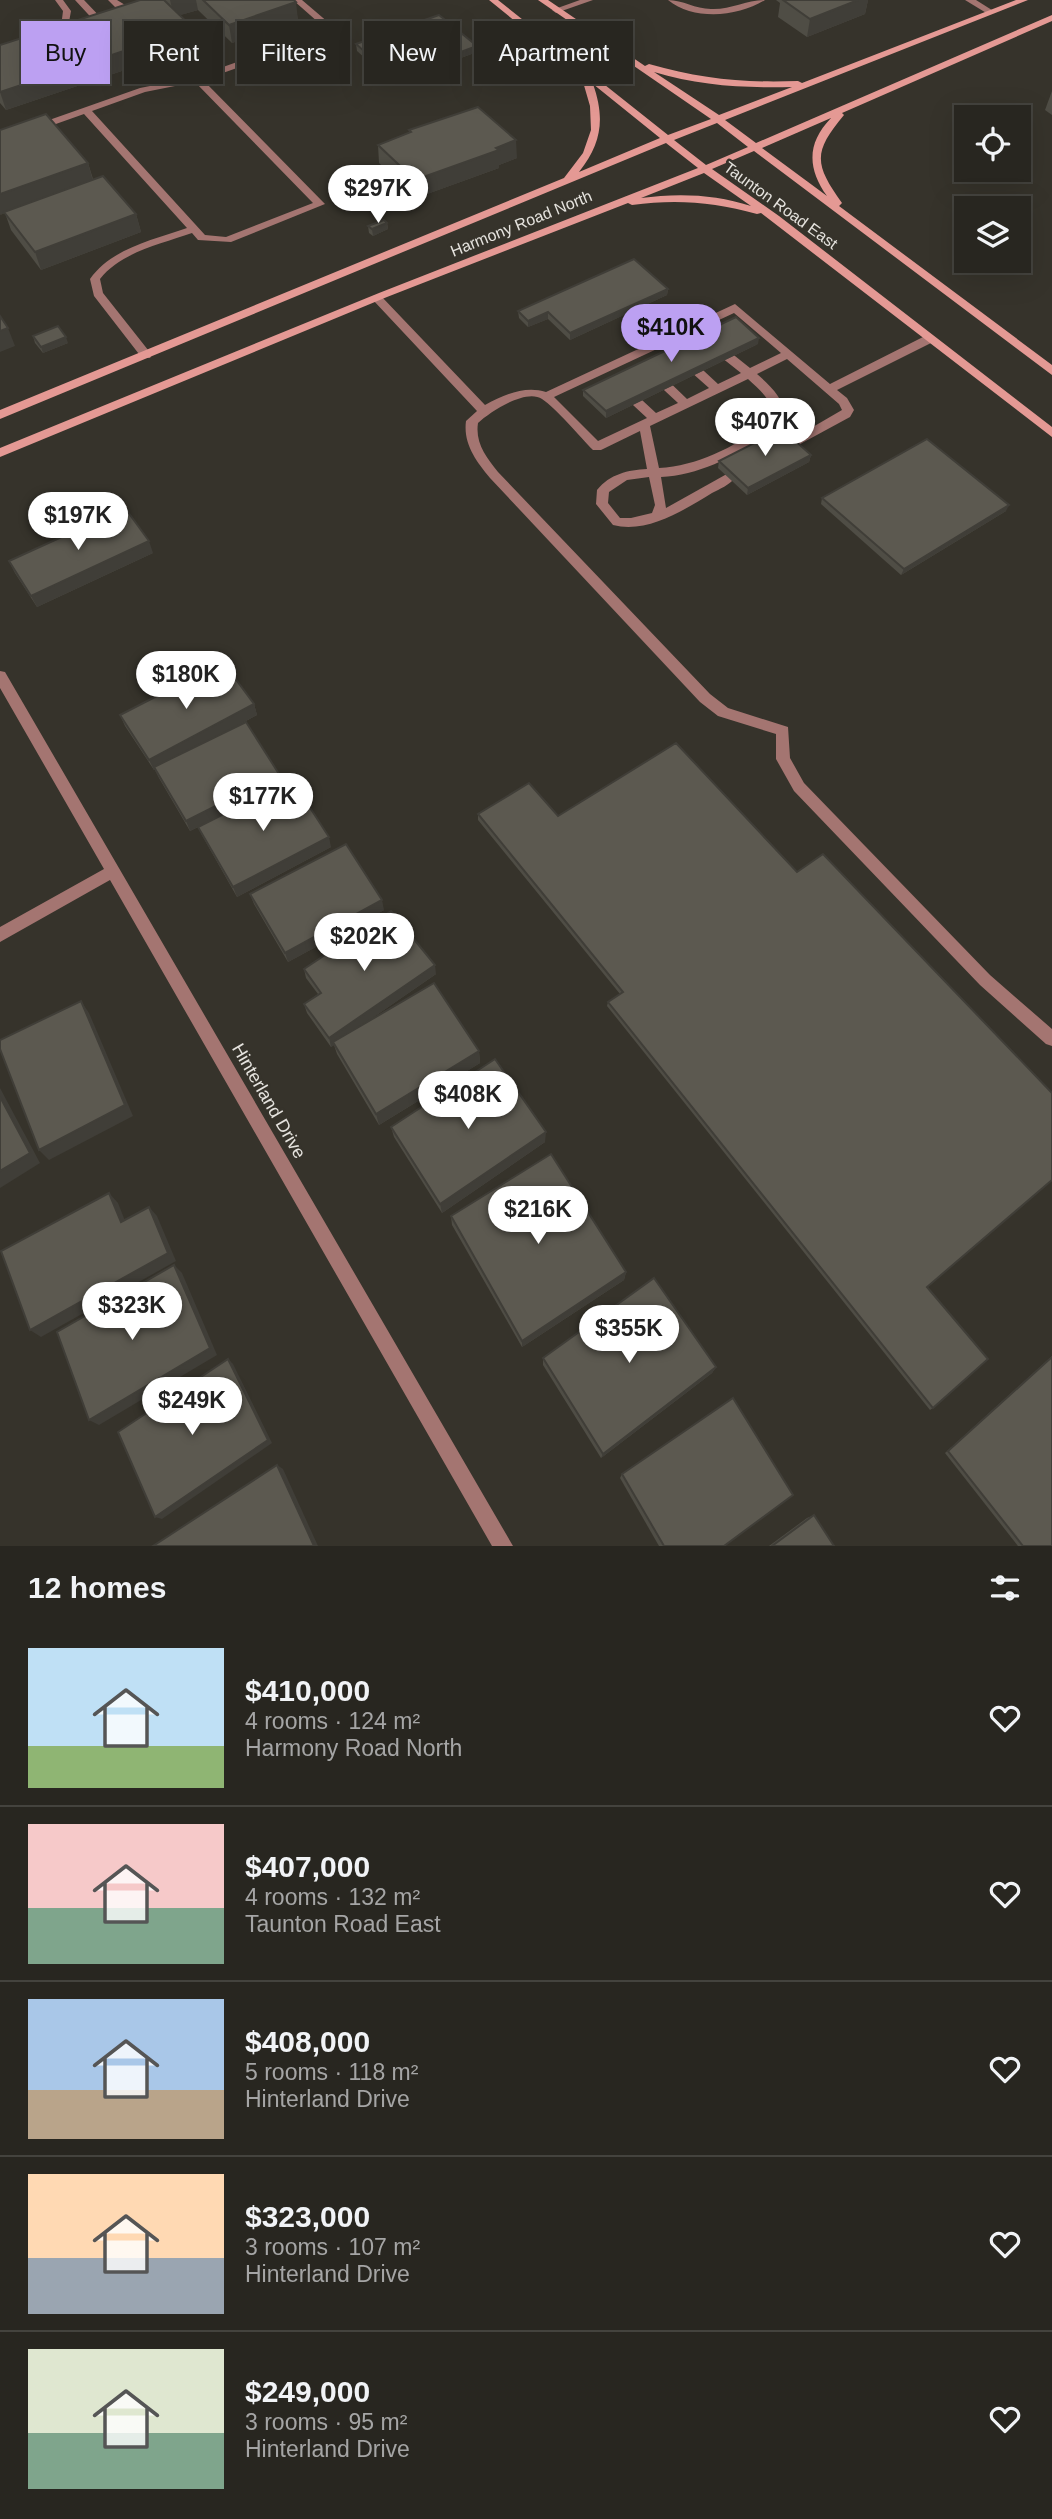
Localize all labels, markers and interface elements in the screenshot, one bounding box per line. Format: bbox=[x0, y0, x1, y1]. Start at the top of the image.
chip: Buy bbox=[21, 21, 110, 84]
chip: Rent bbox=[124, 21, 223, 84]
chip: Filters bbox=[237, 21, 350, 84]
chip: New bbox=[364, 21, 460, 84]
chip: Apartment bbox=[474, 21, 633, 84]
map controls bbox=[954, 105, 1031, 273]
button: locate bbox=[954, 105, 1031, 182]
street label: Taunton Road East bbox=[721, 159, 841, 253]
pin: $297K bbox=[329, 166, 427, 225]
text: $297K bbox=[344, 175, 412, 201]
street label: Harmony Road North bbox=[448, 187, 594, 260]
button: layers bbox=[954, 196, 1031, 273]
pin: $410K bbox=[622, 304, 720, 364]
text: $410K bbox=[637, 314, 705, 340]
pin: $407K bbox=[716, 398, 814, 458]
text: $407K bbox=[731, 408, 799, 434]
pin: $197K bbox=[29, 492, 127, 552]
text: $197K bbox=[44, 502, 112, 528]
pin: $180K bbox=[137, 652, 235, 711]
text: $180K bbox=[152, 661, 220, 687]
pin: $177K bbox=[214, 774, 312, 833]
text: $177K bbox=[229, 783, 297, 809]
pin: $202K bbox=[315, 914, 413, 973]
text: $202K bbox=[330, 923, 398, 949]
street label: Hinterland Drive bbox=[228, 1040, 310, 1162]
pin: $408K bbox=[419, 1072, 517, 1131]
text: $408K bbox=[434, 1081, 502, 1107]
pin: $216K bbox=[489, 1186, 587, 1246]
text: $216K bbox=[504, 1196, 572, 1222]
pin: $323K bbox=[83, 1282, 181, 1342]
text: $323K bbox=[98, 1292, 166, 1318]
pin: $355K bbox=[580, 1306, 678, 1365]
text: $355K bbox=[595, 1315, 663, 1341]
pin: $249K bbox=[143, 1378, 241, 1437]
text: $249K bbox=[158, 1387, 226, 1413]
icon: filters bbox=[986, 1569, 1024, 1607]
text: 12 homes bbox=[28, 1571, 166, 1604]
text: $410,000 bbox=[245, 1674, 370, 1707]
icon: home bbox=[84, 1676, 168, 1760]
icon: heart bbox=[986, 1699, 1024, 1737]
text: 4 rooms · 124 m² bbox=[245, 1708, 420, 1734]
text: Harmony Road North bbox=[245, 1735, 462, 1761]
text: $407,000 bbox=[245, 1850, 370, 1883]
icon: home bbox=[84, 1852, 168, 1936]
icon: heart bbox=[986, 1875, 1024, 1913]
text: 4 rooms · 132 m² bbox=[245, 1884, 420, 1910]
text: Taunton Road East bbox=[245, 1911, 441, 1937]
text: $408,000 bbox=[245, 2025, 370, 2058]
icon: home bbox=[84, 2027, 168, 2111]
icon: heart bbox=[986, 2050, 1024, 2088]
text: 5 rooms · 118 m² bbox=[245, 2059, 418, 2085]
text: Hinterland Drive bbox=[245, 2086, 410, 2112]
text: $323,000 bbox=[245, 2200, 370, 2233]
icon: home bbox=[84, 2202, 168, 2286]
icon: heart bbox=[986, 2225, 1024, 2263]
text: 3 rooms · 107 m² bbox=[245, 2234, 420, 2260]
text: Hinterland Drive bbox=[245, 2261, 410, 2287]
text: $249,000 bbox=[245, 2375, 370, 2408]
icon: home bbox=[84, 2377, 168, 2461]
icon: heart bbox=[986, 2400, 1024, 2438]
text: 3 rooms · 95 m² bbox=[245, 2409, 407, 2435]
text: Hinterland Drive bbox=[245, 2436, 410, 2462]

